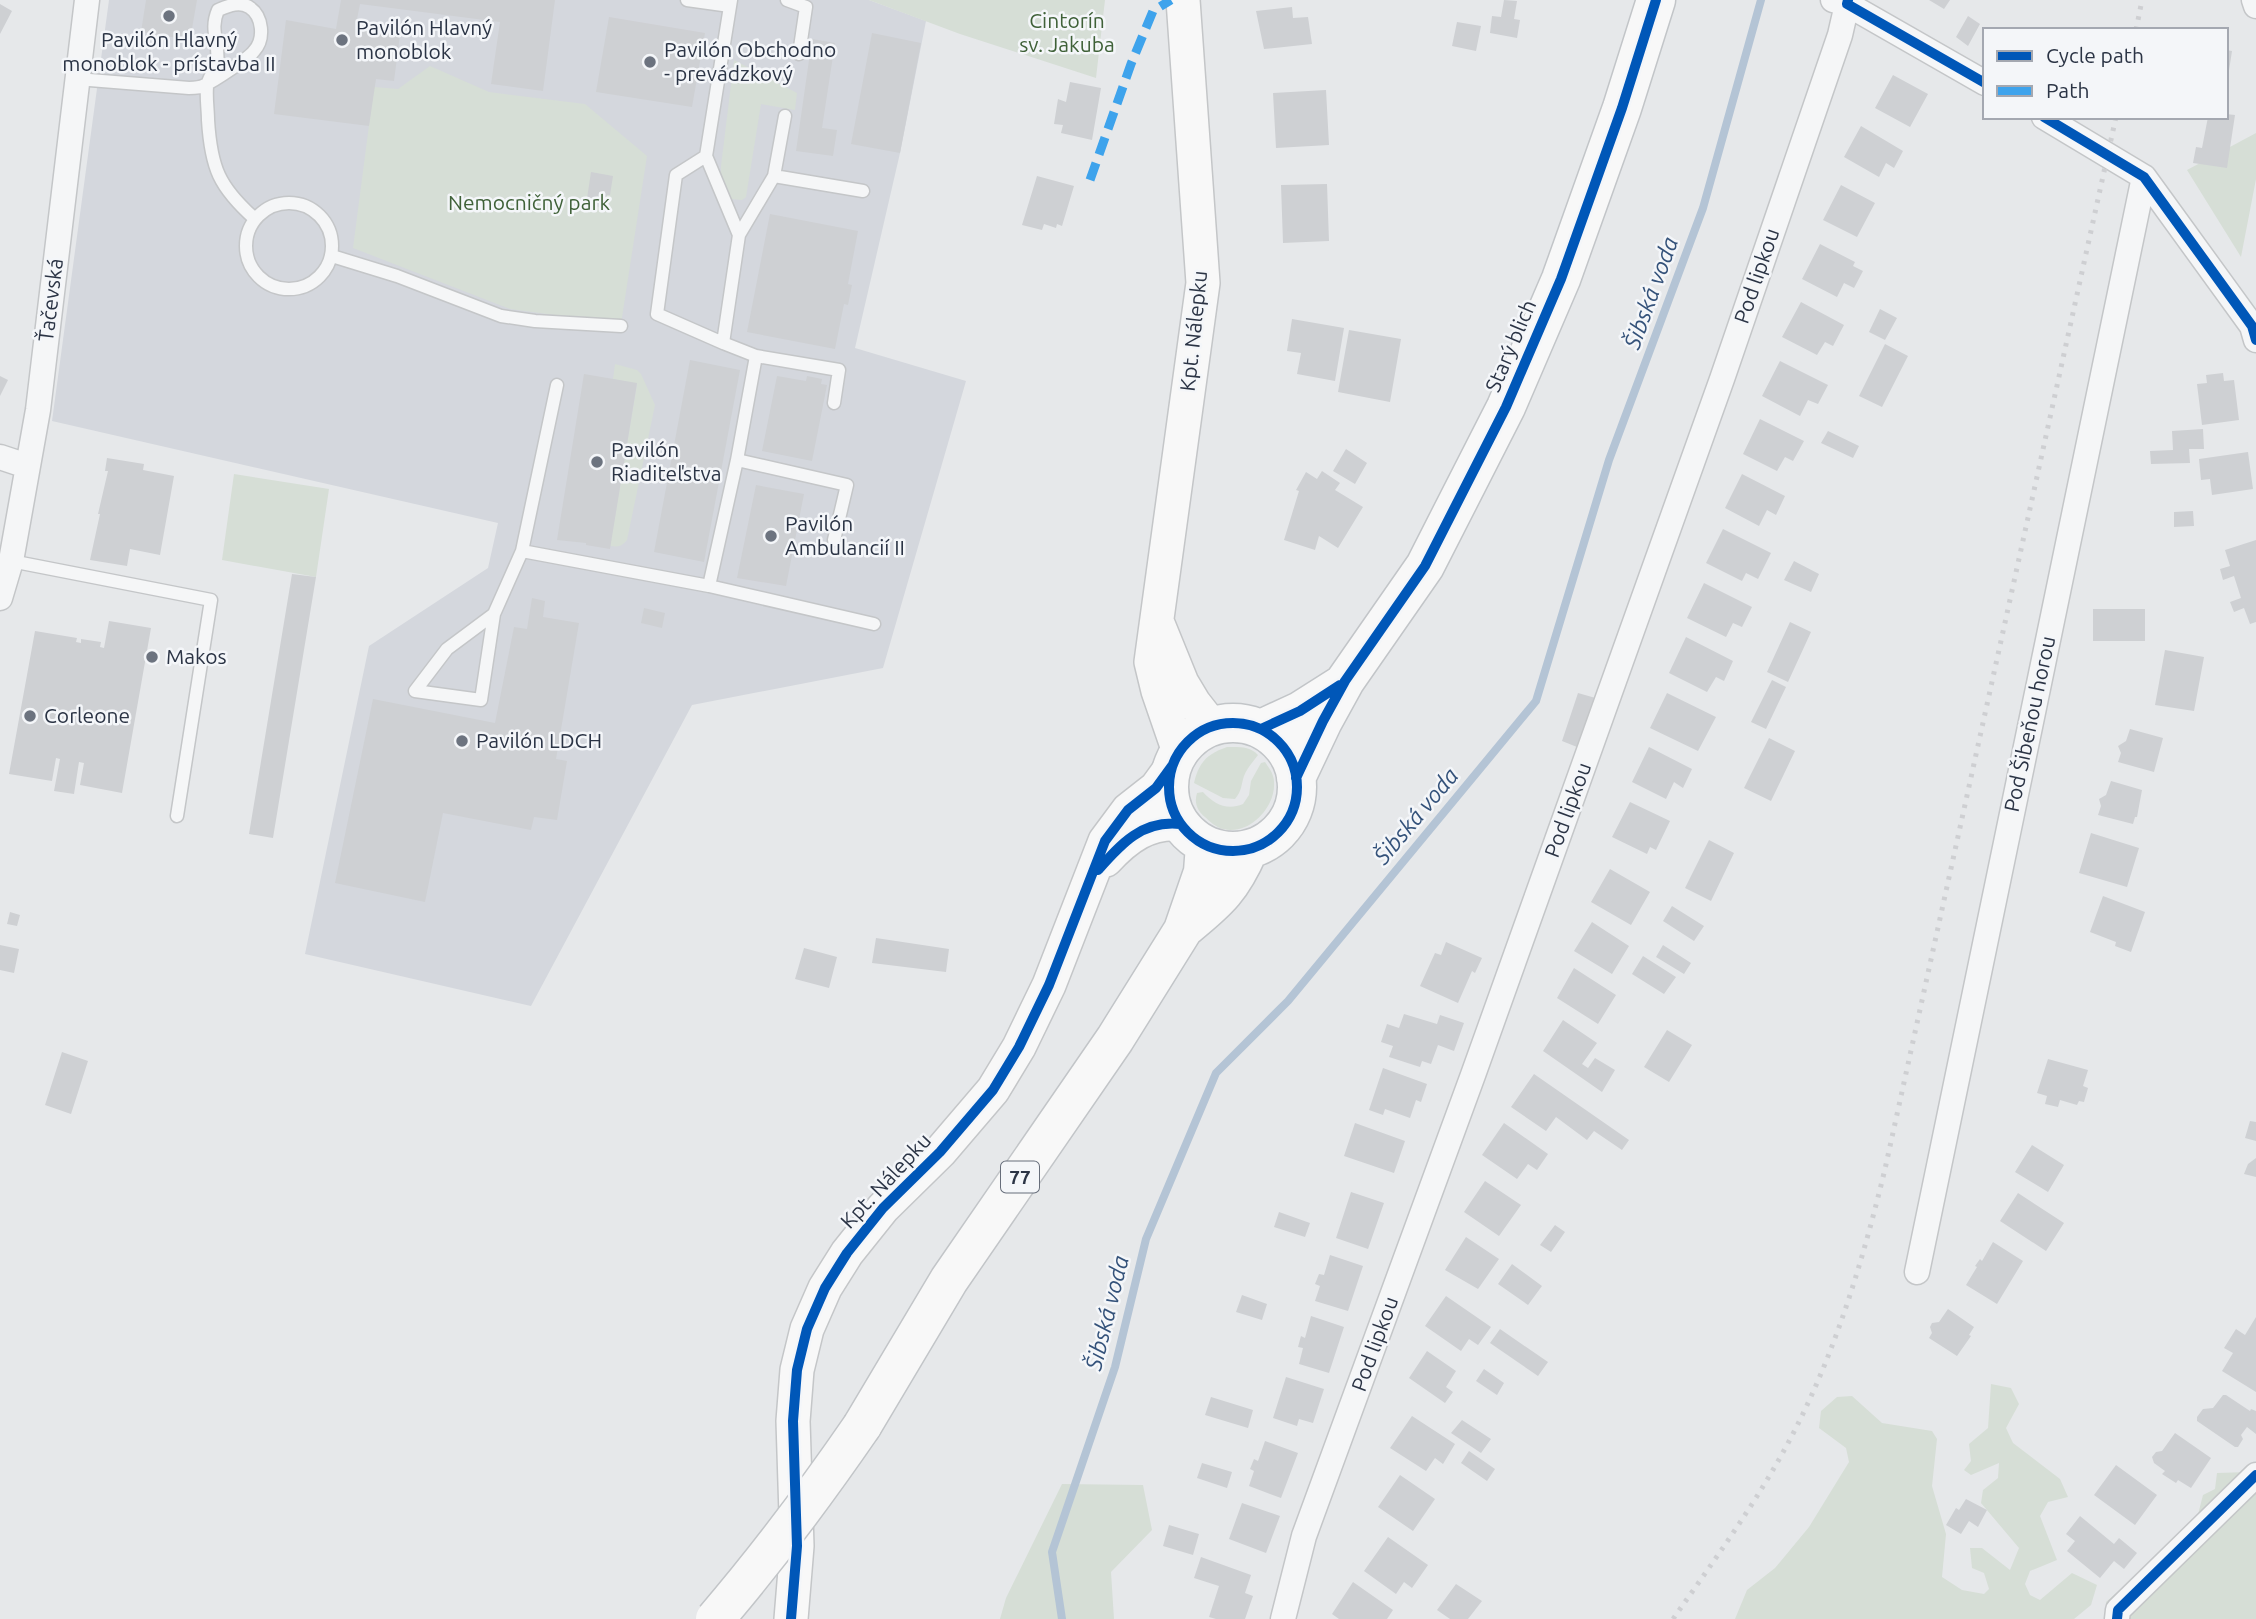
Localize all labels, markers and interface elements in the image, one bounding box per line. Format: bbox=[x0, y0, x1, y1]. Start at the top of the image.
marker: Pavilón Hlavný monoblok - prístavba II bbox=[161, 8, 177, 24]
park label: Cintorín sv. Jakuba bbox=[1019, 8, 1115, 56]
place label: Pavilón Hlavný monoblok bbox=[356, 15, 492, 63]
place label: Pavilón Hlavný monoblok - prístavba II bbox=[62, 27, 276, 75]
legend bbox=[1983, 28, 2228, 119]
marker: Pavilón Hlavný monoblok bbox=[334, 32, 350, 48]
place label: Pavilón Obchodno - prevádzkový bbox=[664, 37, 836, 85]
text: Cycle path bbox=[2046, 43, 2144, 67]
marker: Pavilón Obchodno - prevádzkový bbox=[642, 54, 658, 70]
text: Path bbox=[2046, 78, 2089, 102]
park label: Nemocničný park bbox=[448, 190, 610, 214]
street label: Pod lipkou bbox=[1729, 225, 1784, 326]
water label: Šibská voda bbox=[1618, 233, 1682, 353]
street label: Ťačevská bbox=[33, 257, 67, 343]
street label: Kpt. Nálepku bbox=[1175, 269, 1211, 392]
street label: Starý blich bbox=[1480, 296, 1540, 395]
place label: Pavilón Riaditeľstva bbox=[611, 437, 721, 485]
marker: Pavilón Riaditeľstva bbox=[589, 454, 605, 470]
place label: Pavilón Ambulancií II bbox=[785, 511, 905, 559]
marker: Pavilón Ambulancií II bbox=[763, 528, 779, 544]
street label: Pod Šibeňou horou bbox=[1999, 634, 2059, 814]
place label: Makos bbox=[166, 644, 227, 668]
marker: Makos bbox=[144, 649, 160, 665]
place label: Corleone bbox=[44, 703, 130, 727]
marker: Corleone bbox=[22, 708, 38, 724]
place label: Pavilón LDCH bbox=[476, 728, 602, 752]
marker: Pavilón LDCH bbox=[454, 733, 470, 749]
street label: Pod lipkou bbox=[1539, 759, 1595, 860]
water label: Šibská voda bbox=[1368, 763, 1463, 869]
street label: Kpt. Nálepku bbox=[835, 1128, 935, 1233]
road number: 77 bbox=[1001, 1162, 1039, 1192]
water label: Šibská voda bbox=[1080, 1253, 1133, 1374]
street label: Pod lipkou bbox=[1346, 1293, 1402, 1394]

